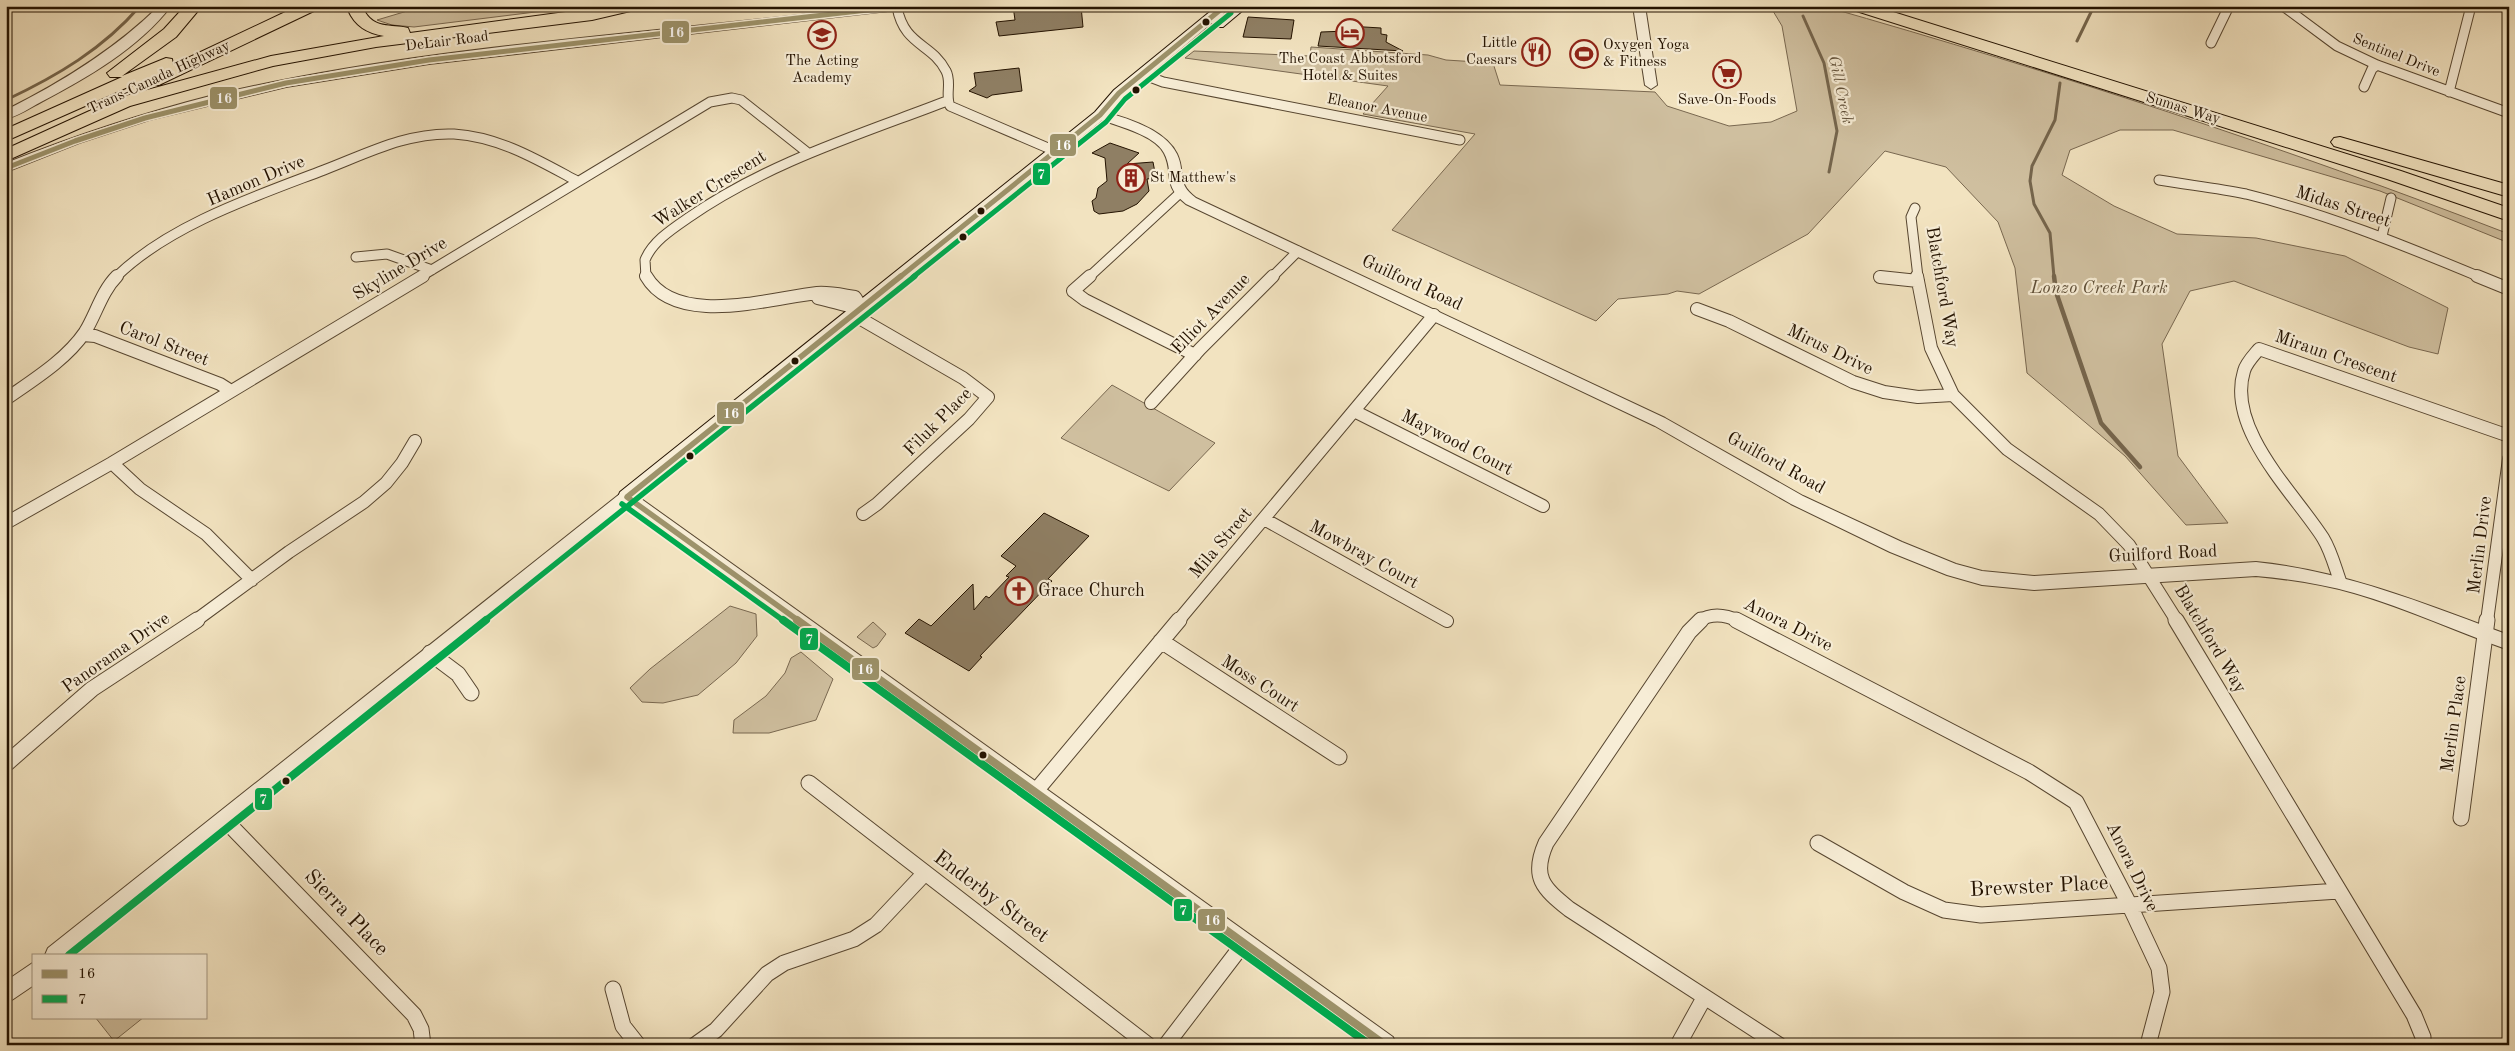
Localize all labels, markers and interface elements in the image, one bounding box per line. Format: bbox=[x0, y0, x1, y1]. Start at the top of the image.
unlabelled marker bbox=[1201, 17, 1211, 27]
hotel icon: The Coast Abbotsford Hotel & Suites bbox=[1335, 18, 1365, 48]
line badge: 16 bbox=[661, 20, 690, 44]
school or university icon: The Acting Academy bbox=[807, 20, 837, 50]
text: 16 bbox=[668, 26, 684, 40]
street label: DeLair Road bbox=[404, 29, 490, 55]
street label: Sentinel Drive bbox=[2350, 32, 2442, 80]
place label: Little Caesars bbox=[1466, 36, 1517, 68]
restaurant icon: Little Caesars bbox=[1521, 37, 1551, 67]
street label: Trans-Canada Highway bbox=[85, 38, 233, 118]
place label: Oxygen Yoga & Fitness bbox=[1603, 38, 1690, 70]
sports icon: Oxygen Yoga & Fitness bbox=[1569, 39, 1599, 69]
place label: The Coast Abbotsford Hotel & Suites bbox=[1278, 52, 1422, 84]
place label: The Acting Academy bbox=[785, 54, 859, 86]
water label: Gill Creek bbox=[1825, 54, 1855, 126]
supermarket icon: Save-On-Foods bbox=[1712, 59, 1742, 89]
unlabelled marker bbox=[1131, 85, 1141, 95]
line badge: 16 bbox=[209, 86, 238, 110]
street label: Sumas Way bbox=[2144, 91, 2222, 127]
text: 16 bbox=[216, 92, 232, 106]
street label: Eleanor Avenue bbox=[1325, 92, 1429, 126]
place label: Save-On-Foods bbox=[1678, 93, 1776, 108]
line badge: 16 bbox=[1049, 133, 1077, 157]
text: 16 bbox=[1055, 139, 1071, 153]
street label: Walker Crescent bbox=[650, 147, 770, 231]
street label: Hamon Drive bbox=[204, 152, 308, 210]
line badge: 7 bbox=[1032, 162, 1051, 186]
building icon: St Matthew's bbox=[1116, 163, 1146, 193]
text: 7 bbox=[1037, 168, 1045, 182]
place label: St Matthew's bbox=[1150, 171, 1236, 186]
street label: Midas Street bbox=[2293, 183, 2393, 231]
unlabelled marker bbox=[976, 206, 986, 216]
street label: Blatchford Way bbox=[1922, 225, 1962, 349]
unlabelled marker bbox=[958, 232, 968, 242]
street label: Skyline Drive bbox=[350, 234, 450, 304]
street label: Guilford Road bbox=[1359, 252, 1465, 314]
street label: Elliot Avenue bbox=[1168, 270, 1254, 358]
park label: Lonzo Creek Park bbox=[2029, 279, 2168, 297]
street label: Carol Street bbox=[116, 319, 212, 369]
street label: Mirus Drive bbox=[1784, 322, 1876, 378]
street label: Miraun Crescent bbox=[2272, 328, 2400, 386]
unlabelled marker bbox=[790, 356, 800, 366]
street label: Filuk Place bbox=[901, 385, 975, 459]
line badge: 16 bbox=[716, 401, 745, 425]
text: 16 bbox=[723, 407, 739, 421]
street label: Maywood Court bbox=[1398, 407, 1516, 479]
street label: Guilford Road bbox=[1724, 429, 1828, 497]
unlabelled marker bbox=[685, 451, 695, 461]
street label: Merlin Drive bbox=[2465, 495, 2495, 595]
street label: Mila Street bbox=[1186, 504, 1256, 582]
street label: Mowbray Court bbox=[1306, 518, 1422, 592]
street label: Guilford Road bbox=[2108, 542, 2218, 566]
church icon: Grace Church bbox=[1004, 576, 1034, 606]
place label: Grace Church bbox=[1038, 582, 1145, 600]
street label: Blatchford Way bbox=[2171, 582, 2250, 697]
street label: Anora Drive bbox=[1741, 595, 1835, 655]
street label: Panorama Drive bbox=[59, 609, 173, 697]
line badge: 7 bbox=[799, 627, 819, 651]
text: 7 bbox=[805, 633, 813, 647]
street label: Moss Court bbox=[1218, 652, 1302, 716]
line badge: 16 bbox=[851, 657, 880, 681]
text: 16 bbox=[857, 663, 873, 677]
street label: Merlin Place bbox=[2438, 675, 2470, 773]
unlabelled marker bbox=[978, 750, 988, 760]
unlabelled marker bbox=[281, 776, 291, 786]
line badge: 7 bbox=[254, 787, 273, 811]
text: 7 bbox=[259, 793, 267, 807]
street label: Anora Drive bbox=[2103, 819, 2161, 915]
street label: Enderby Street bbox=[929, 847, 1053, 947]
street label: Sierra Place bbox=[300, 866, 392, 960]
street label: Brewster Place bbox=[1969, 873, 2109, 901]
line badge: 7 bbox=[1173, 898, 1193, 922]
text: 7 bbox=[1179, 904, 1187, 918]
line badge: 16 bbox=[1197, 908, 1226, 932]
text: 16 bbox=[1204, 914, 1220, 928]
legend bbox=[32, 954, 208, 1018]
text: 16 bbox=[78, 967, 95, 982]
text: 7 bbox=[78, 993, 87, 1008]

